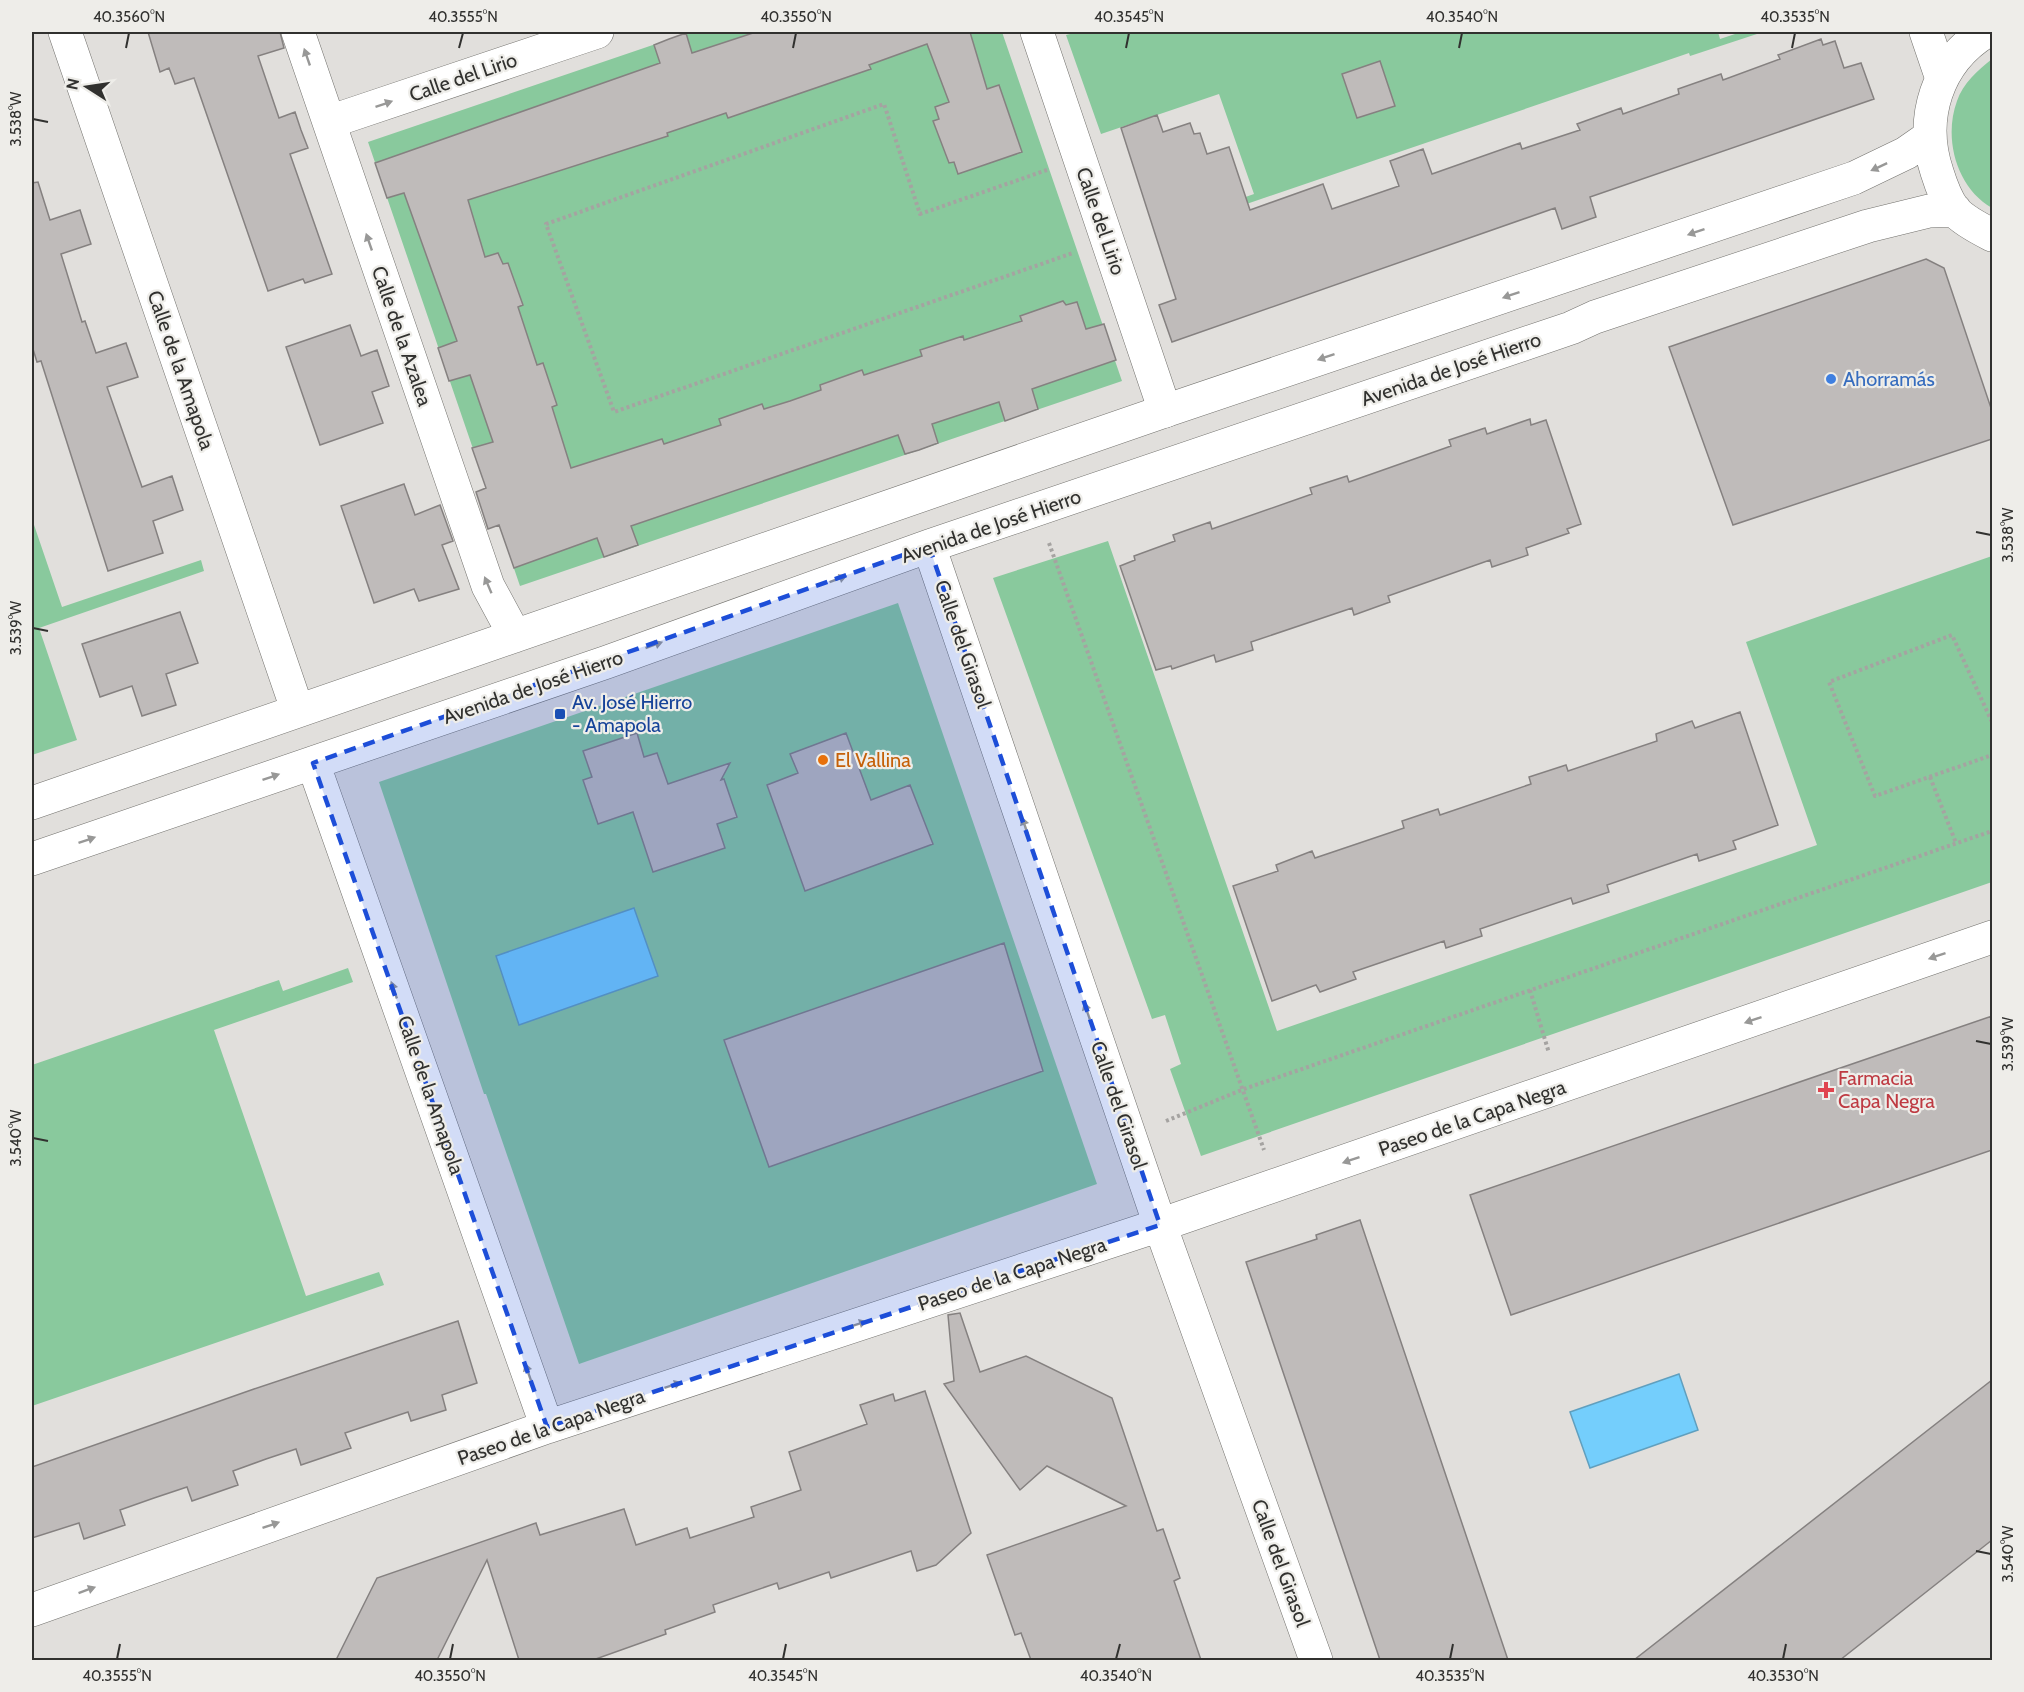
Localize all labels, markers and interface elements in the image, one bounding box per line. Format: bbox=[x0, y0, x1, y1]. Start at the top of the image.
text: 40.3560°N bbox=[93, 8, 165, 26]
text: 40.3555°N bbox=[428, 8, 498, 26]
text: 40.3550°N bbox=[760, 8, 832, 26]
text: 40.3545°N bbox=[1094, 8, 1164, 26]
text: 40.3540°N bbox=[1426, 8, 1498, 26]
text: 40.3535°N bbox=[1760, 8, 1830, 26]
street label: Calle del Lirio bbox=[406, 47, 520, 107]
one-way arrow bbox=[302, 48, 311, 66]
north arrow bbox=[57, 57, 117, 117]
text: N bbox=[62, 76, 83, 91]
text: 3.538°W bbox=[7, 91, 25, 147]
one-way arrow bbox=[375, 98, 393, 108]
one-way arrow bbox=[1871, 162, 1888, 171]
street label: Calle del Lirio bbox=[1071, 164, 1131, 278]
one-way arrow bbox=[1687, 228, 1705, 238]
one-way arrow bbox=[364, 232, 374, 250]
street label: Calle de la Azalea bbox=[367, 263, 437, 410]
street label: Calle de la Amapola bbox=[143, 287, 220, 453]
one-way arrow bbox=[1502, 291, 1520, 301]
street label: Avenida de José Hierro bbox=[1358, 327, 1544, 411]
one-way arrow bbox=[1317, 353, 1335, 363]
place label: Ahorramás bbox=[1843, 367, 1935, 391]
marker: Ahorramás bbox=[1824, 372, 1838, 386]
street label: Avenida de José Hierro bbox=[898, 484, 1084, 568]
text: 3.538°W bbox=[1999, 507, 2017, 563]
one-way arrow bbox=[829, 574, 847, 583]
one-way arrow bbox=[483, 575, 493, 593]
street label: Calle del Girasol bbox=[930, 577, 996, 711]
text: 3.539°W bbox=[7, 600, 25, 655]
one-way arrow bbox=[645, 640, 663, 649]
street label: Avenida de José Hierro bbox=[440, 645, 626, 729]
place label: Av. José Hierro - Amapola bbox=[572, 690, 692, 737]
marker: Av. José Hierro - Amapola bbox=[553, 707, 567, 721]
place label: El Vallina bbox=[835, 748, 911, 772]
marker: El Vallina bbox=[816, 753, 830, 767]
one-way arrow bbox=[262, 772, 280, 781]
one-way arrow bbox=[1019, 817, 1029, 835]
one-way arrow bbox=[78, 835, 96, 844]
one-way arrow bbox=[1928, 952, 1946, 962]
one-way arrow bbox=[388, 981, 398, 999]
one-way arrow bbox=[1082, 1002, 1091, 1020]
street label: Calle de la Amapola bbox=[393, 1012, 470, 1178]
one-way arrow bbox=[1744, 1016, 1762, 1026]
text: 3.539°W bbox=[1999, 1016, 2017, 1071]
street label: Calle del Girasol bbox=[1086, 1038, 1152, 1172]
place label: Farmacia Capa Negra bbox=[1838, 1066, 1935, 1113]
street label: Paseo de la Capa Negra bbox=[1375, 1075, 1569, 1161]
marker: Farmacia Capa Negra bbox=[1819, 1083, 1833, 1097]
text: 3.540°W bbox=[7, 1109, 25, 1167]
one-way arrow bbox=[1341, 1155, 1359, 1165]
street label: Paseo de la Capa Negra bbox=[915, 1232, 1109, 1316]
one-way arrow bbox=[849, 1319, 867, 1329]
one-way arrow bbox=[523, 1363, 533, 1381]
one-way arrow bbox=[664, 1380, 682, 1390]
street label: Paseo de la Capa Negra bbox=[454, 1384, 648, 1470]
street label: Calle del Girasol bbox=[1247, 1496, 1315, 1630]
one-way arrow bbox=[262, 1520, 280, 1530]
text: 3.540°W bbox=[1999, 1525, 2017, 1583]
one-way arrow bbox=[78, 1584, 96, 1594]
text: 40.3555°N bbox=[82, 1667, 152, 1685]
text: 40.3550°N bbox=[414, 1667, 486, 1685]
text: 40.3545°N bbox=[748, 1667, 818, 1685]
text: 40.3540°N bbox=[1080, 1667, 1152, 1685]
text: 40.3535°N bbox=[1415, 1667, 1485, 1685]
text: 40.3530°N bbox=[1747, 1667, 1819, 1685]

